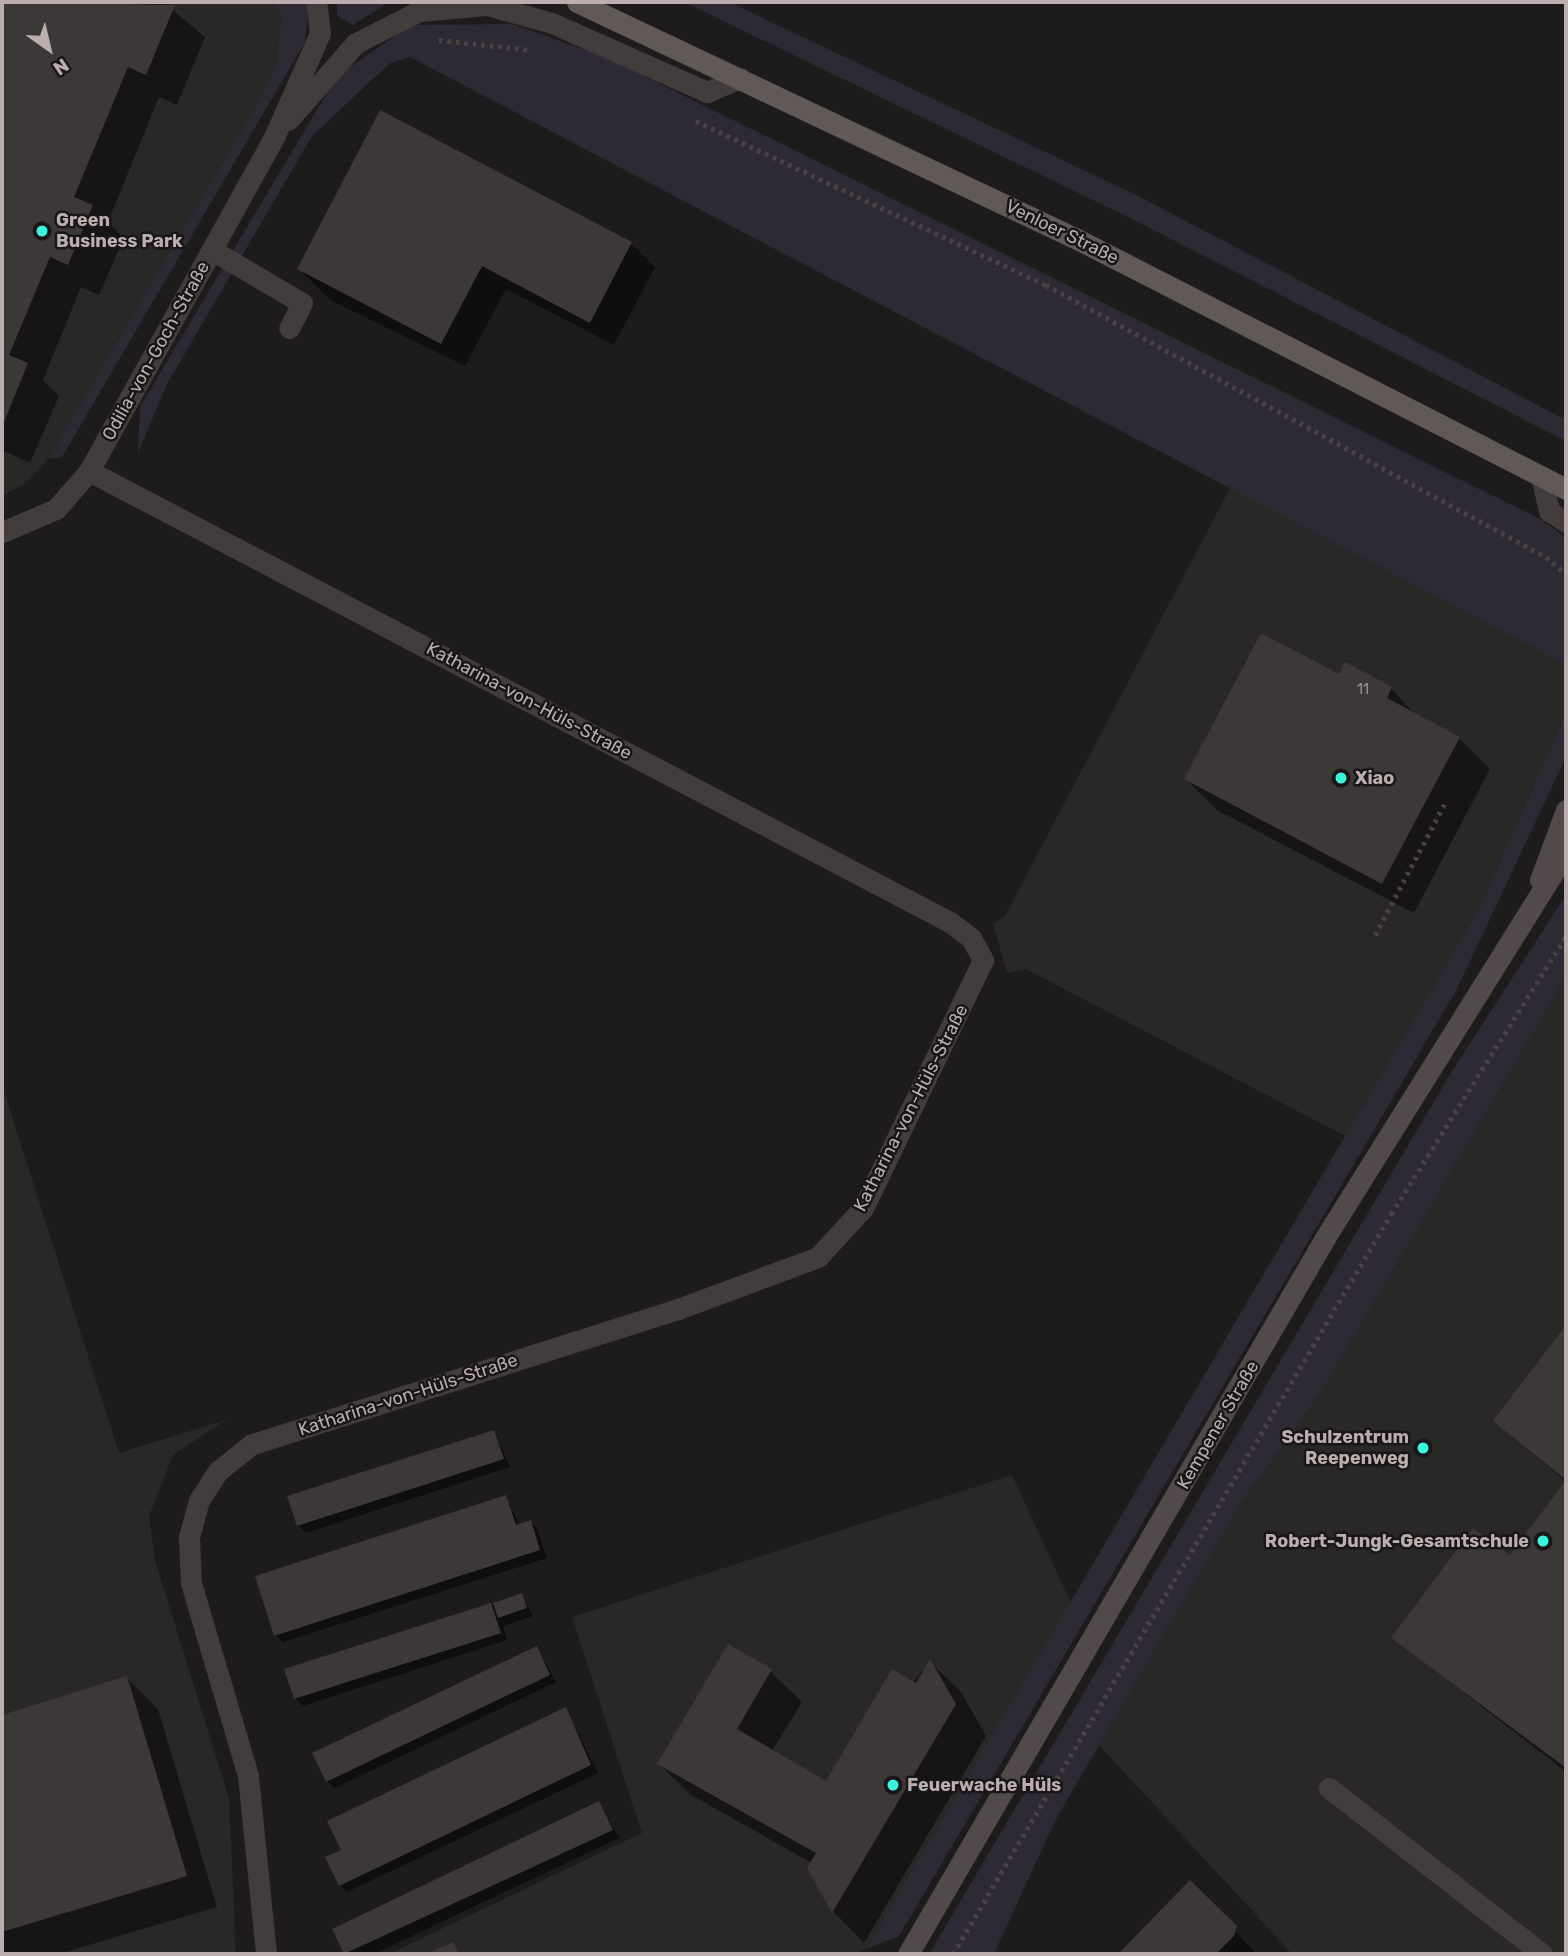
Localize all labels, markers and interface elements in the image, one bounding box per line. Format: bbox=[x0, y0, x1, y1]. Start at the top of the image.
north arrow bbox=[14, 14, 84, 84]
text: N bbox=[49, 53, 73, 80]
street label: Venloer Straße bbox=[1002, 195, 1122, 269]
place label: Green Business Park bbox=[56, 210, 183, 252]
marker: Green Business Park bbox=[34, 223, 50, 239]
street label: Odilia-von-Goch-Straße bbox=[98, 258, 214, 444]
street label: Katharina-von-Hüls-Straße bbox=[423, 638, 635, 764]
house number: 11 bbox=[1357, 682, 1369, 698]
place label: Xiao bbox=[1355, 767, 1394, 789]
marker: Xiao bbox=[1333, 770, 1349, 786]
street label: Katharina-von-Hüls-Straße bbox=[849, 1001, 973, 1215]
street label: Katharina-von-Hüls-Straße bbox=[296, 1349, 520, 1441]
street label: Kempener Straße bbox=[1172, 1357, 1264, 1493]
place label: Schulzentrum Reepenweg bbox=[1281, 1427, 1409, 1470]
marker: Schulzentrum Reepenweg bbox=[1415, 1440, 1431, 1456]
place label: Robert-Jungk-Gesamtschule bbox=[1265, 1530, 1529, 1552]
marker: Robert-Jungk-Gesamtschule bbox=[1535, 1533, 1551, 1549]
place label: Feuerwache Hüls bbox=[907, 1774, 1061, 1796]
marker: Feuerwache Hüls bbox=[885, 1777, 901, 1793]

